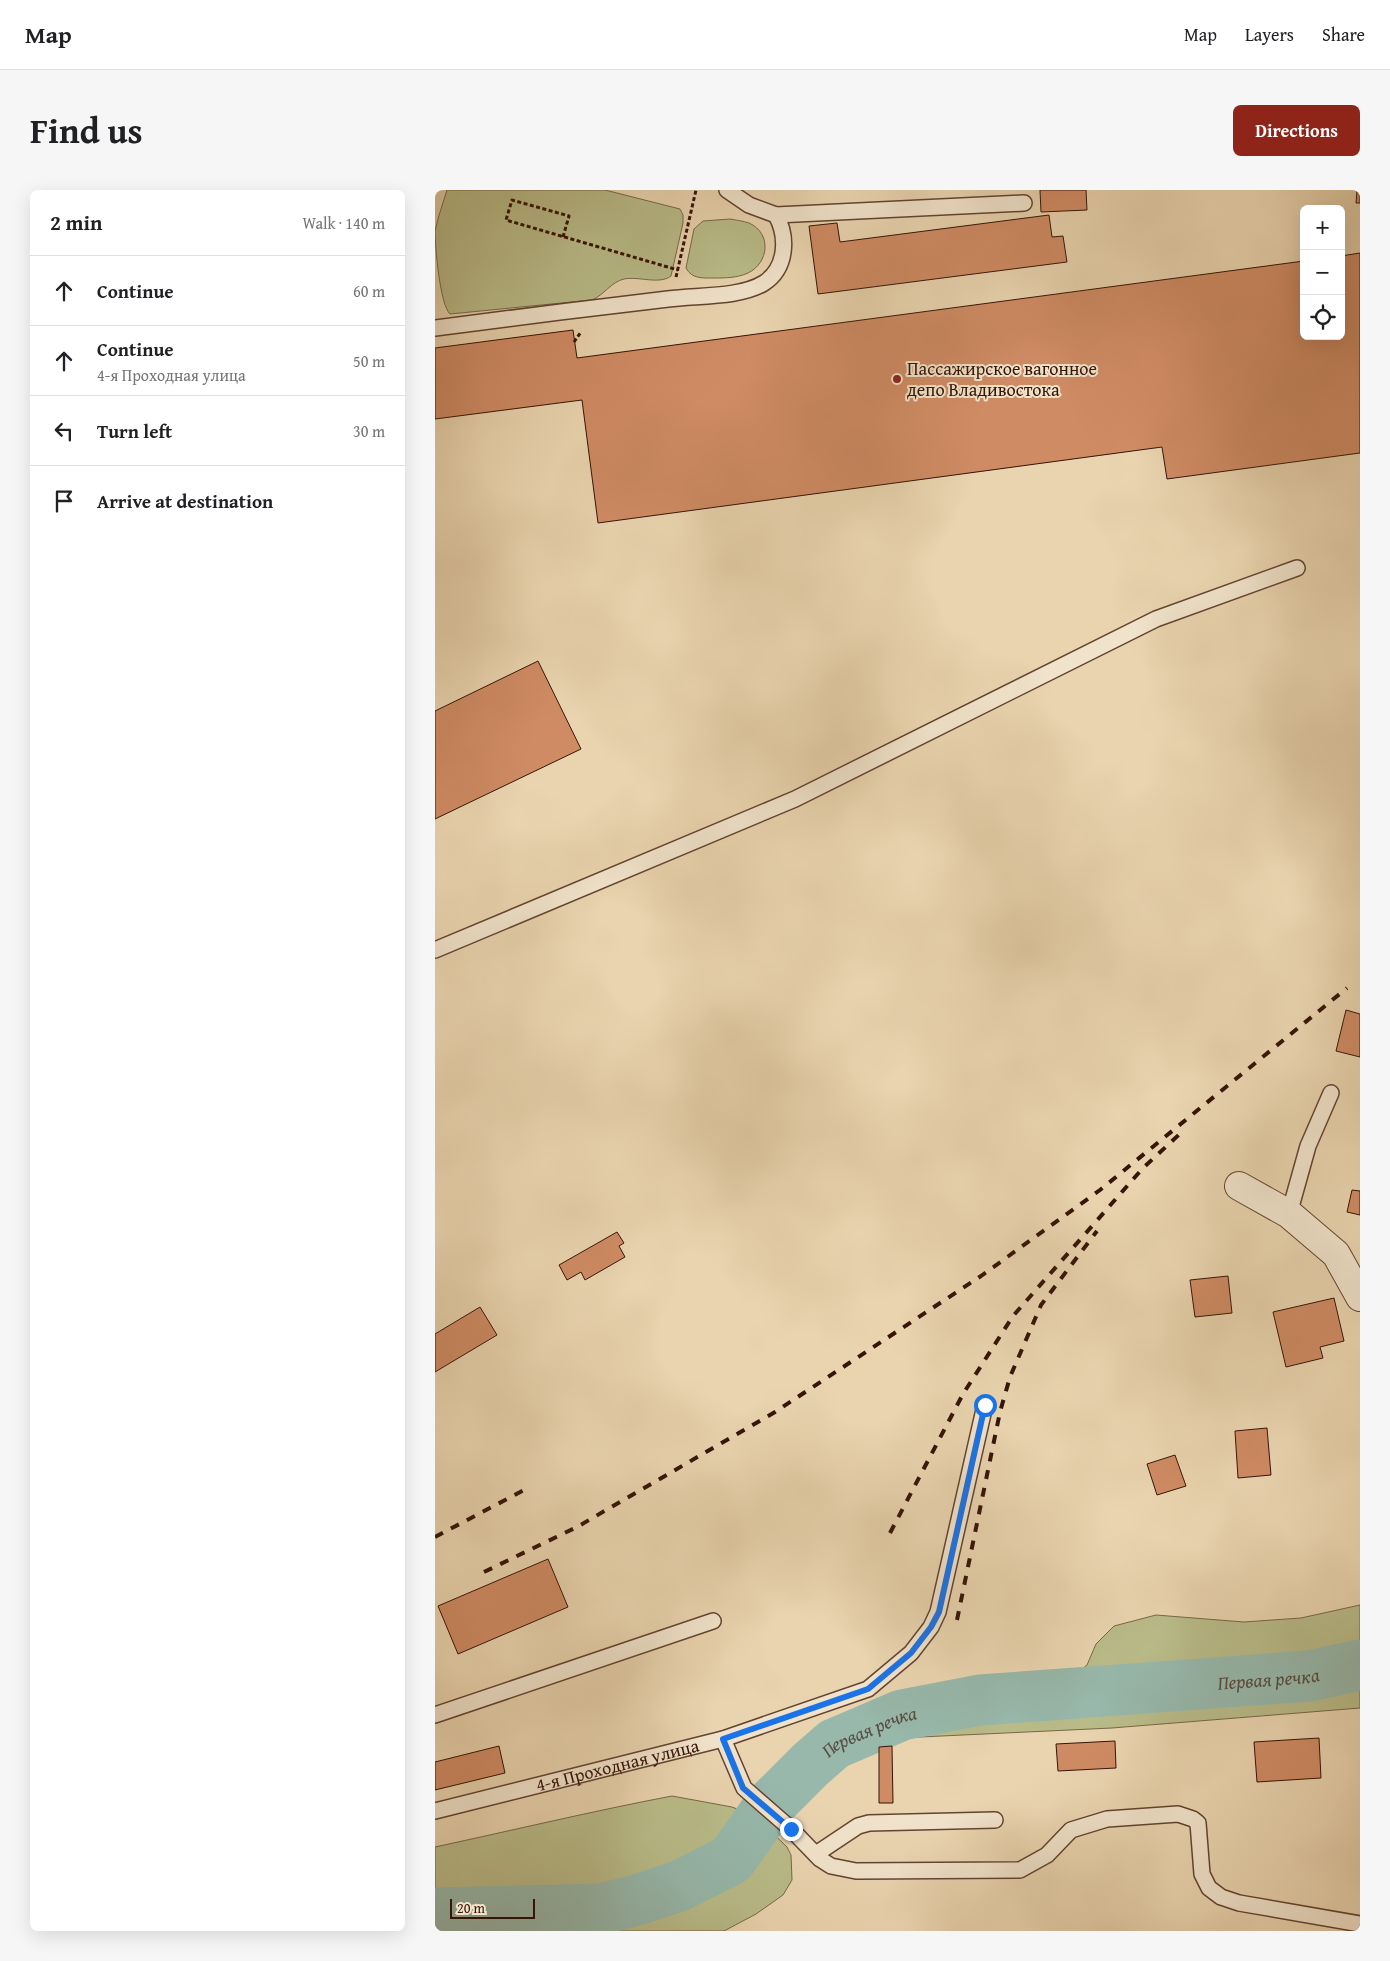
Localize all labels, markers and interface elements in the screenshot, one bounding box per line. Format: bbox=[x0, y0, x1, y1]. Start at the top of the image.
text: Map bbox=[25, 17, 72, 52]
text: Map bbox=[1184, 21, 1217, 48]
text: Layers bbox=[1245, 21, 1294, 48]
text: Share bbox=[1322, 21, 1365, 48]
text: Find us bbox=[30, 105, 143, 156]
button: Directions bbox=[1233, 105, 1360, 156]
map controls bbox=[1300, 205, 1345, 340]
button: + bbox=[1300, 205, 1345, 250]
text: 2 min bbox=[50, 207, 102, 238]
text: Walk · 140 m bbox=[302, 211, 385, 235]
button: − bbox=[1300, 250, 1345, 295]
icon: ahead bbox=[50, 277, 78, 305]
text: Continue bbox=[97, 277, 174, 305]
text: 60 m bbox=[353, 279, 385, 303]
button: locate bbox=[1300, 295, 1345, 340]
text: Continue bbox=[97, 335, 174, 363]
icon: ahead bbox=[50, 347, 78, 375]
text: 50 m bbox=[353, 349, 385, 373]
place label: Пассажирское вагонное депо Владивостока bbox=[907, 355, 1097, 403]
text: 4-я Проходная улица bbox=[97, 363, 246, 387]
marker: Пассажирское вагонное депо Владивостока bbox=[891, 373, 903, 385]
icon: left bbox=[50, 417, 78, 445]
text: Turn left bbox=[97, 417, 172, 445]
text: 30 m bbox=[353, 419, 385, 443]
icon: arrive bbox=[50, 487, 78, 515]
text: Arrive at destination bbox=[97, 487, 273, 515]
route start bbox=[974, 1394, 997, 1417]
water label: Первая речка bbox=[1217, 1660, 1322, 1697]
water label: Первая речка bbox=[815, 1698, 919, 1763]
street label: 4-я Проходная улица bbox=[533, 1731, 702, 1798]
route end bbox=[780, 1818, 803, 1841]
scale bar bbox=[450, 1896, 535, 1919]
text: 20 m bbox=[457, 1898, 485, 1918]

